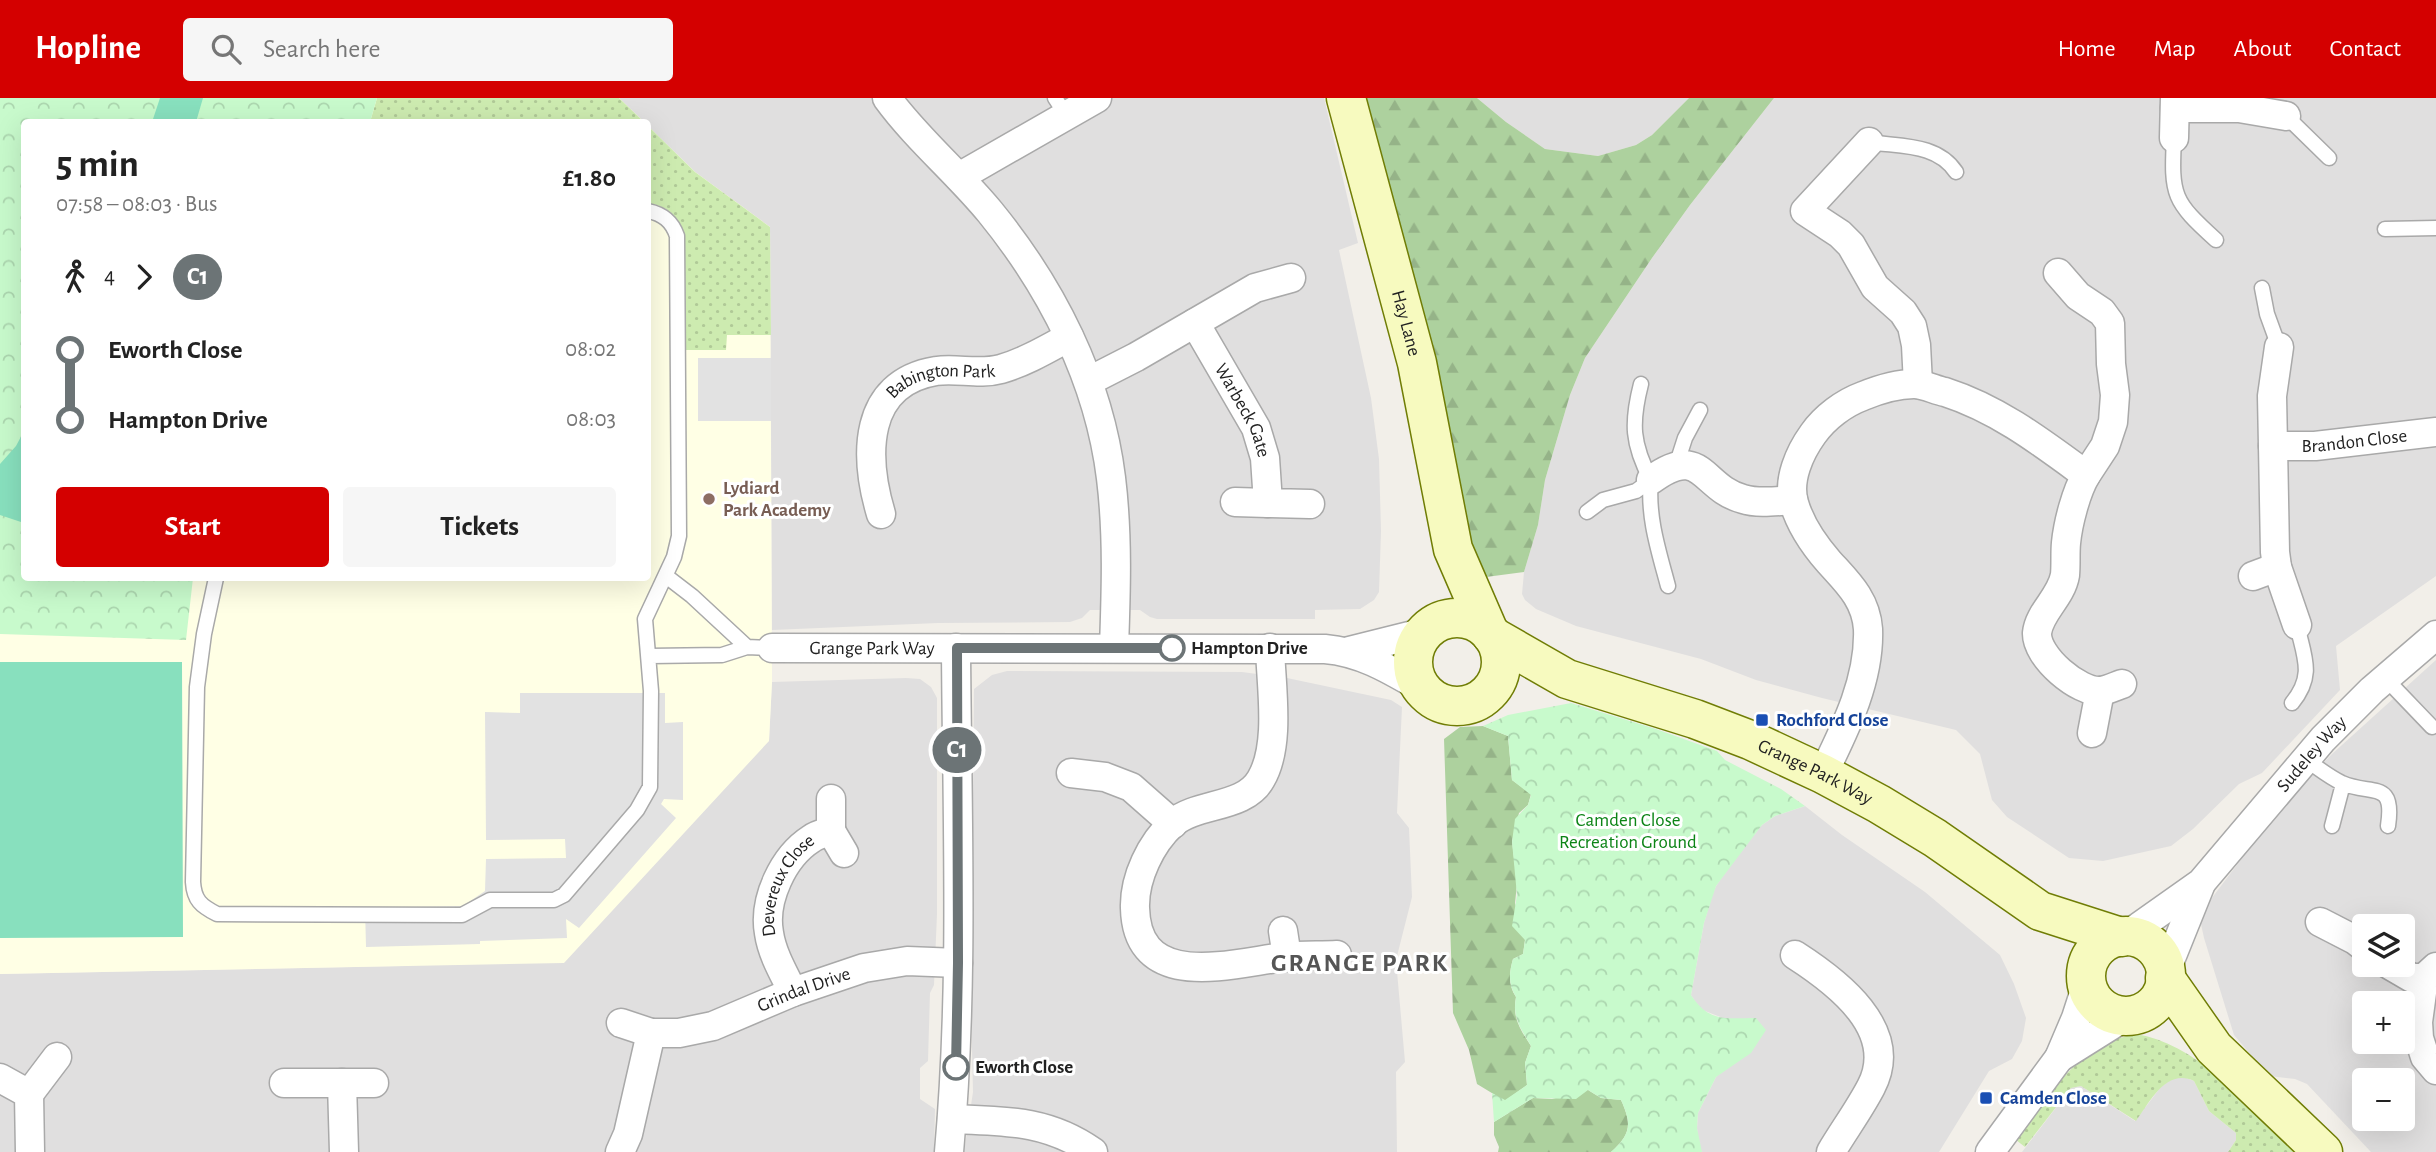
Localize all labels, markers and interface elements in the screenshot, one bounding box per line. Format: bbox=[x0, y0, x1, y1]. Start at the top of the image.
search box bbox=[183, 18, 673, 81]
icon: search bbox=[207, 30, 245, 68]
text: Hopline bbox=[35, 32, 141, 65]
text: Search here bbox=[263, 36, 381, 62]
text: Home bbox=[2058, 37, 2116, 61]
text: Map bbox=[2154, 37, 2196, 61]
text: About bbox=[2234, 37, 2291, 61]
text: Contact bbox=[2329, 37, 2401, 61]
text: 5 min bbox=[56, 146, 139, 184]
text: £1.80 bbox=[563, 165, 616, 191]
text: 07:58 – 08:03 · Bus bbox=[56, 193, 217, 216]
icon: walk bbox=[56, 258, 94, 296]
icon: forward bbox=[125, 258, 163, 296]
text: 4 bbox=[104, 265, 115, 288]
text: C1 bbox=[187, 265, 208, 289]
street label: Hay Lane bbox=[1388, 288, 1424, 358]
text: Eworth Close bbox=[108, 337, 242, 363]
text: 08:02 bbox=[565, 338, 616, 361]
street label: Warbeck Gate bbox=[1211, 360, 1274, 460]
street label: Babington Park bbox=[882, 361, 996, 402]
text: Hampton Drive bbox=[108, 407, 268, 433]
text: 08:03 bbox=[566, 408, 616, 431]
street label: Brandon Close bbox=[2301, 426, 2408, 456]
place label: Lydiard Park Academy bbox=[723, 479, 831, 520]
button: Start bbox=[56, 487, 329, 567]
button: Tickets bbox=[343, 487, 616, 567]
marker: Lydiard Park Academy bbox=[701, 491, 717, 507]
marker: Hampton Drive bbox=[1159, 635, 1185, 661]
street label: Grange Park Way bbox=[809, 639, 935, 658]
place label: Hampton Drive bbox=[1191, 639, 1308, 658]
place label: Rochford Close bbox=[1776, 711, 1889, 730]
marker: Rochford Close bbox=[1754, 712, 1770, 728]
street label: Sudeley Way bbox=[2273, 712, 2350, 795]
line badge: C1 bbox=[926, 727, 988, 773]
street label: Grange Park Way bbox=[1755, 736, 1876, 808]
text: C1 bbox=[946, 738, 968, 762]
park label: Camden Close Recreation Ground bbox=[1559, 811, 1697, 852]
street label: Devereux Close bbox=[758, 830, 818, 938]
map controls bbox=[2352, 914, 2415, 1131]
button: layers bbox=[2352, 914, 2415, 977]
district label: GRANGE PARK bbox=[1271, 950, 1449, 976]
street label: Grindal Drive bbox=[755, 964, 853, 1016]
button: + bbox=[2352, 991, 2415, 1054]
marker: Eworth Close bbox=[943, 1054, 969, 1080]
place label: Eworth Close bbox=[975, 1058, 1073, 1077]
button: − bbox=[2352, 1068, 2415, 1131]
place label: Camden Close bbox=[2000, 1089, 2107, 1108]
marker: Camden Close bbox=[1978, 1090, 1994, 1106]

